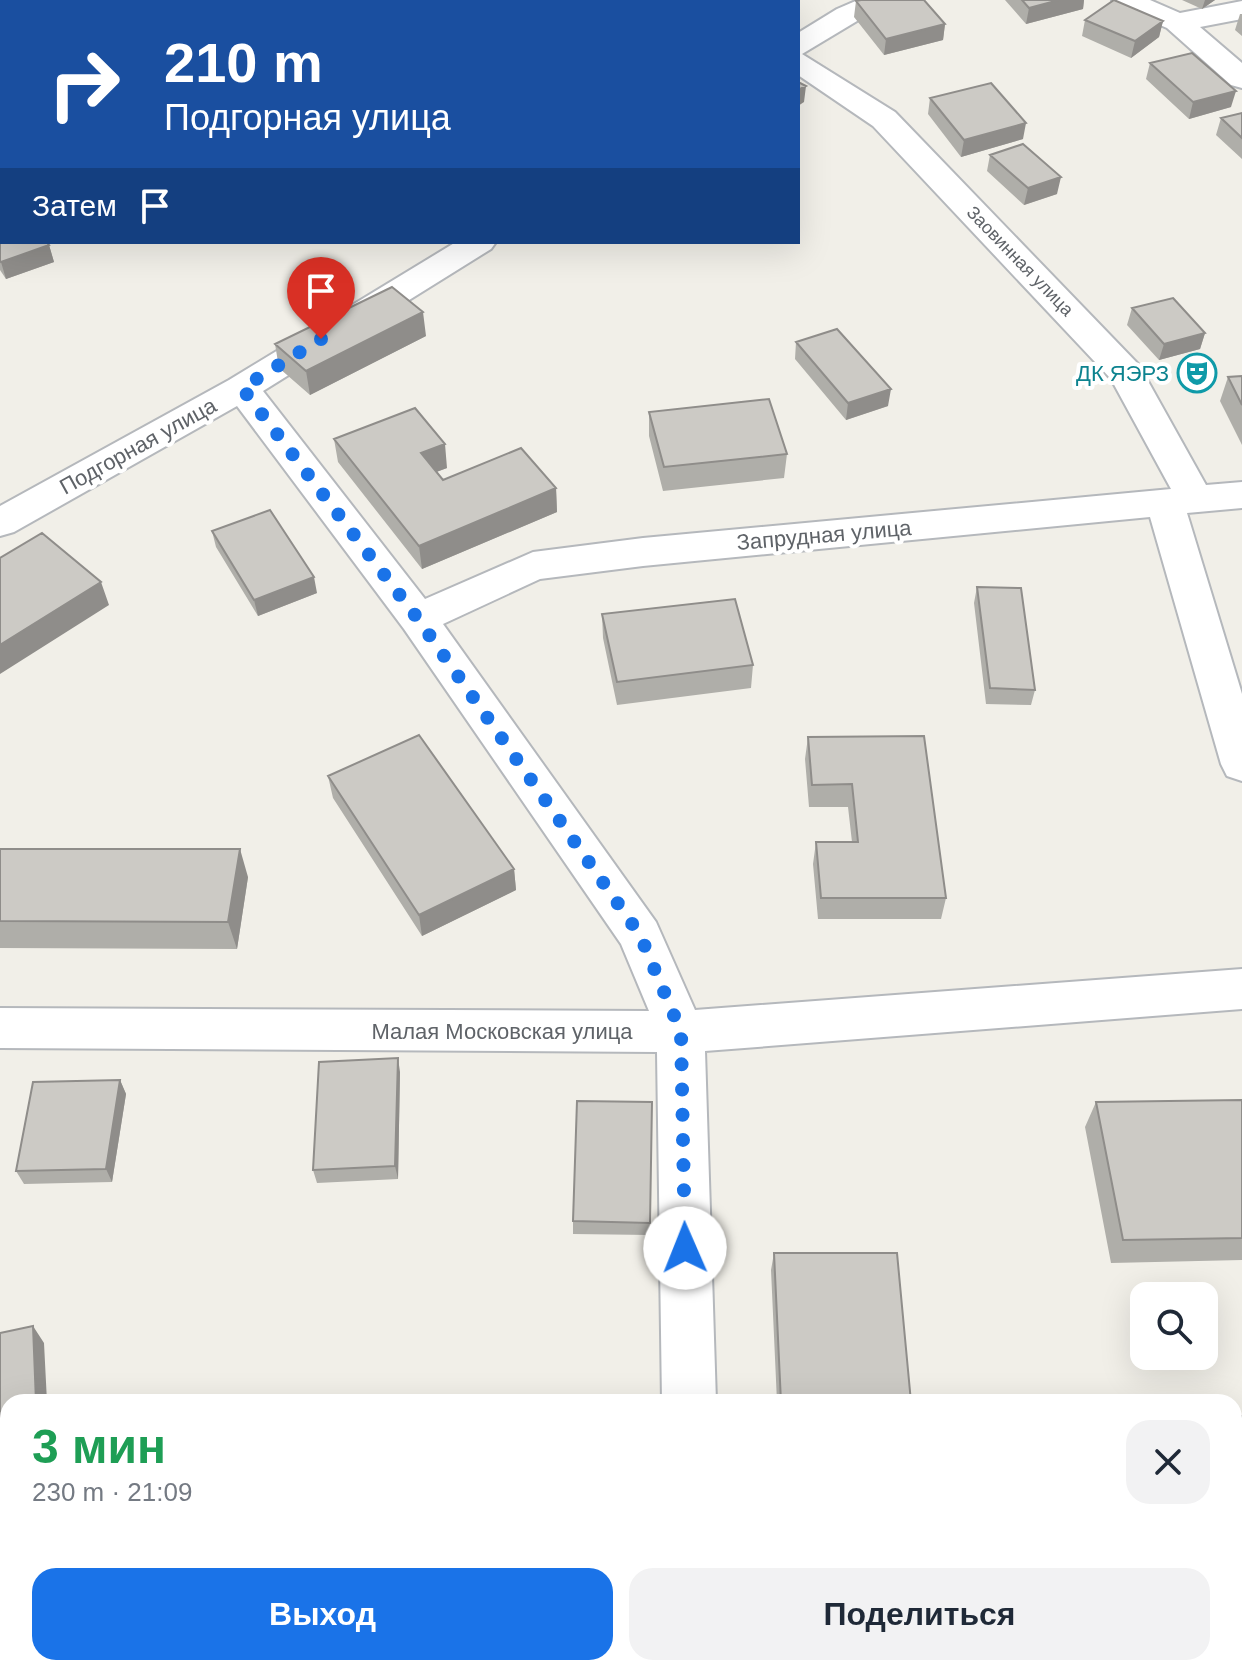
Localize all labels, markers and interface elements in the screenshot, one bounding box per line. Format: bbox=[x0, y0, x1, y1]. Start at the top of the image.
text: 210 m bbox=[164, 31, 323, 94]
icon: right bbox=[32, 32, 136, 136]
text: Подгорная улица bbox=[164, 97, 451, 138]
icon: arrive bbox=[133, 184, 177, 228]
text: Затем bbox=[32, 189, 117, 222]
street label: Заовинная улица bbox=[963, 202, 1078, 321]
pin bbox=[287, 257, 355, 339]
icon: arrive bbox=[299, 269, 343, 313]
theatre icon: ДК ЯЭРЗ bbox=[1176, 352, 1218, 394]
place label: ДК ЯЭРЗ bbox=[1076, 361, 1169, 386]
street label: Подгорная улица bbox=[55, 392, 221, 499]
street label: Запрудная улица bbox=[736, 515, 913, 555]
street label: Малая Московская улица bbox=[371, 1019, 633, 1044]
position arrow bbox=[643, 1206, 727, 1290]
map controls bbox=[1130, 1282, 1218, 1370]
button: search bbox=[1130, 1282, 1218, 1370]
text: 3 мин bbox=[32, 1420, 166, 1473]
button: close bbox=[1126, 1420, 1210, 1504]
text: 230 m · 21:09 bbox=[32, 1477, 192, 1507]
button: Выход bbox=[32, 1568, 613, 1660]
button: Поделиться bbox=[629, 1568, 1210, 1660]

